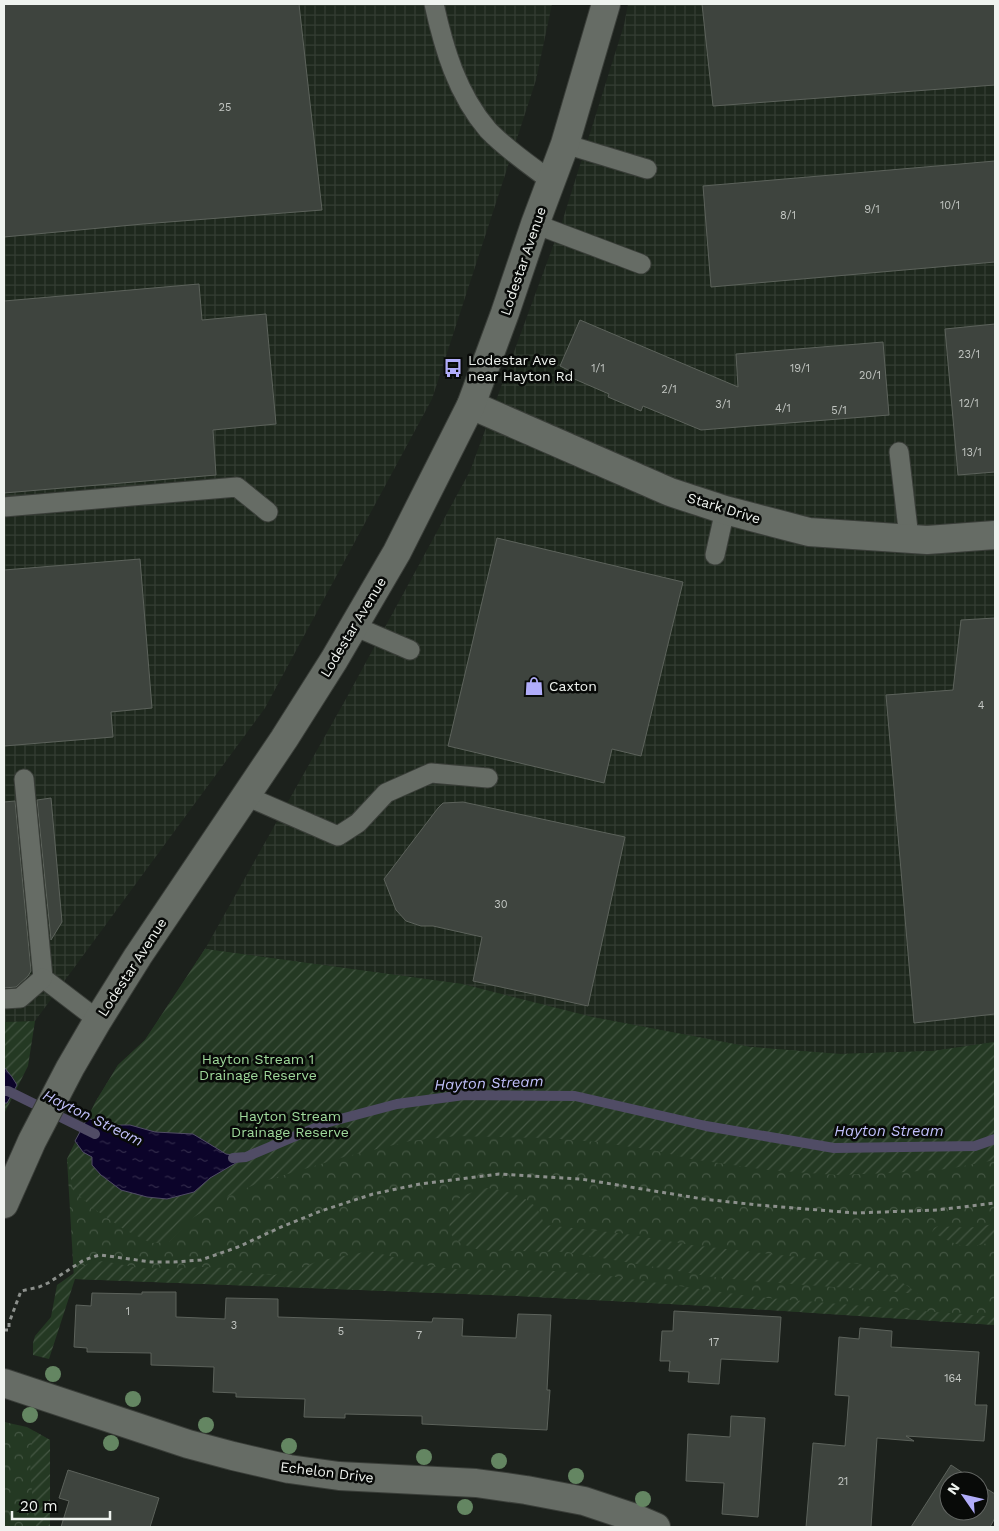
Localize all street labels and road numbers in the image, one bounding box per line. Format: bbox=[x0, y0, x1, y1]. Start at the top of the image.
street label: Lodestar Avenue bbox=[497, 205, 549, 317]
street label: Stark Drive bbox=[685, 489, 763, 527]
street label: Lodestar Avenue bbox=[317, 574, 389, 680]
street label: Lodestar Avenue bbox=[94, 915, 170, 1019]
street label: Echelon Drive bbox=[279, 1458, 375, 1486]

